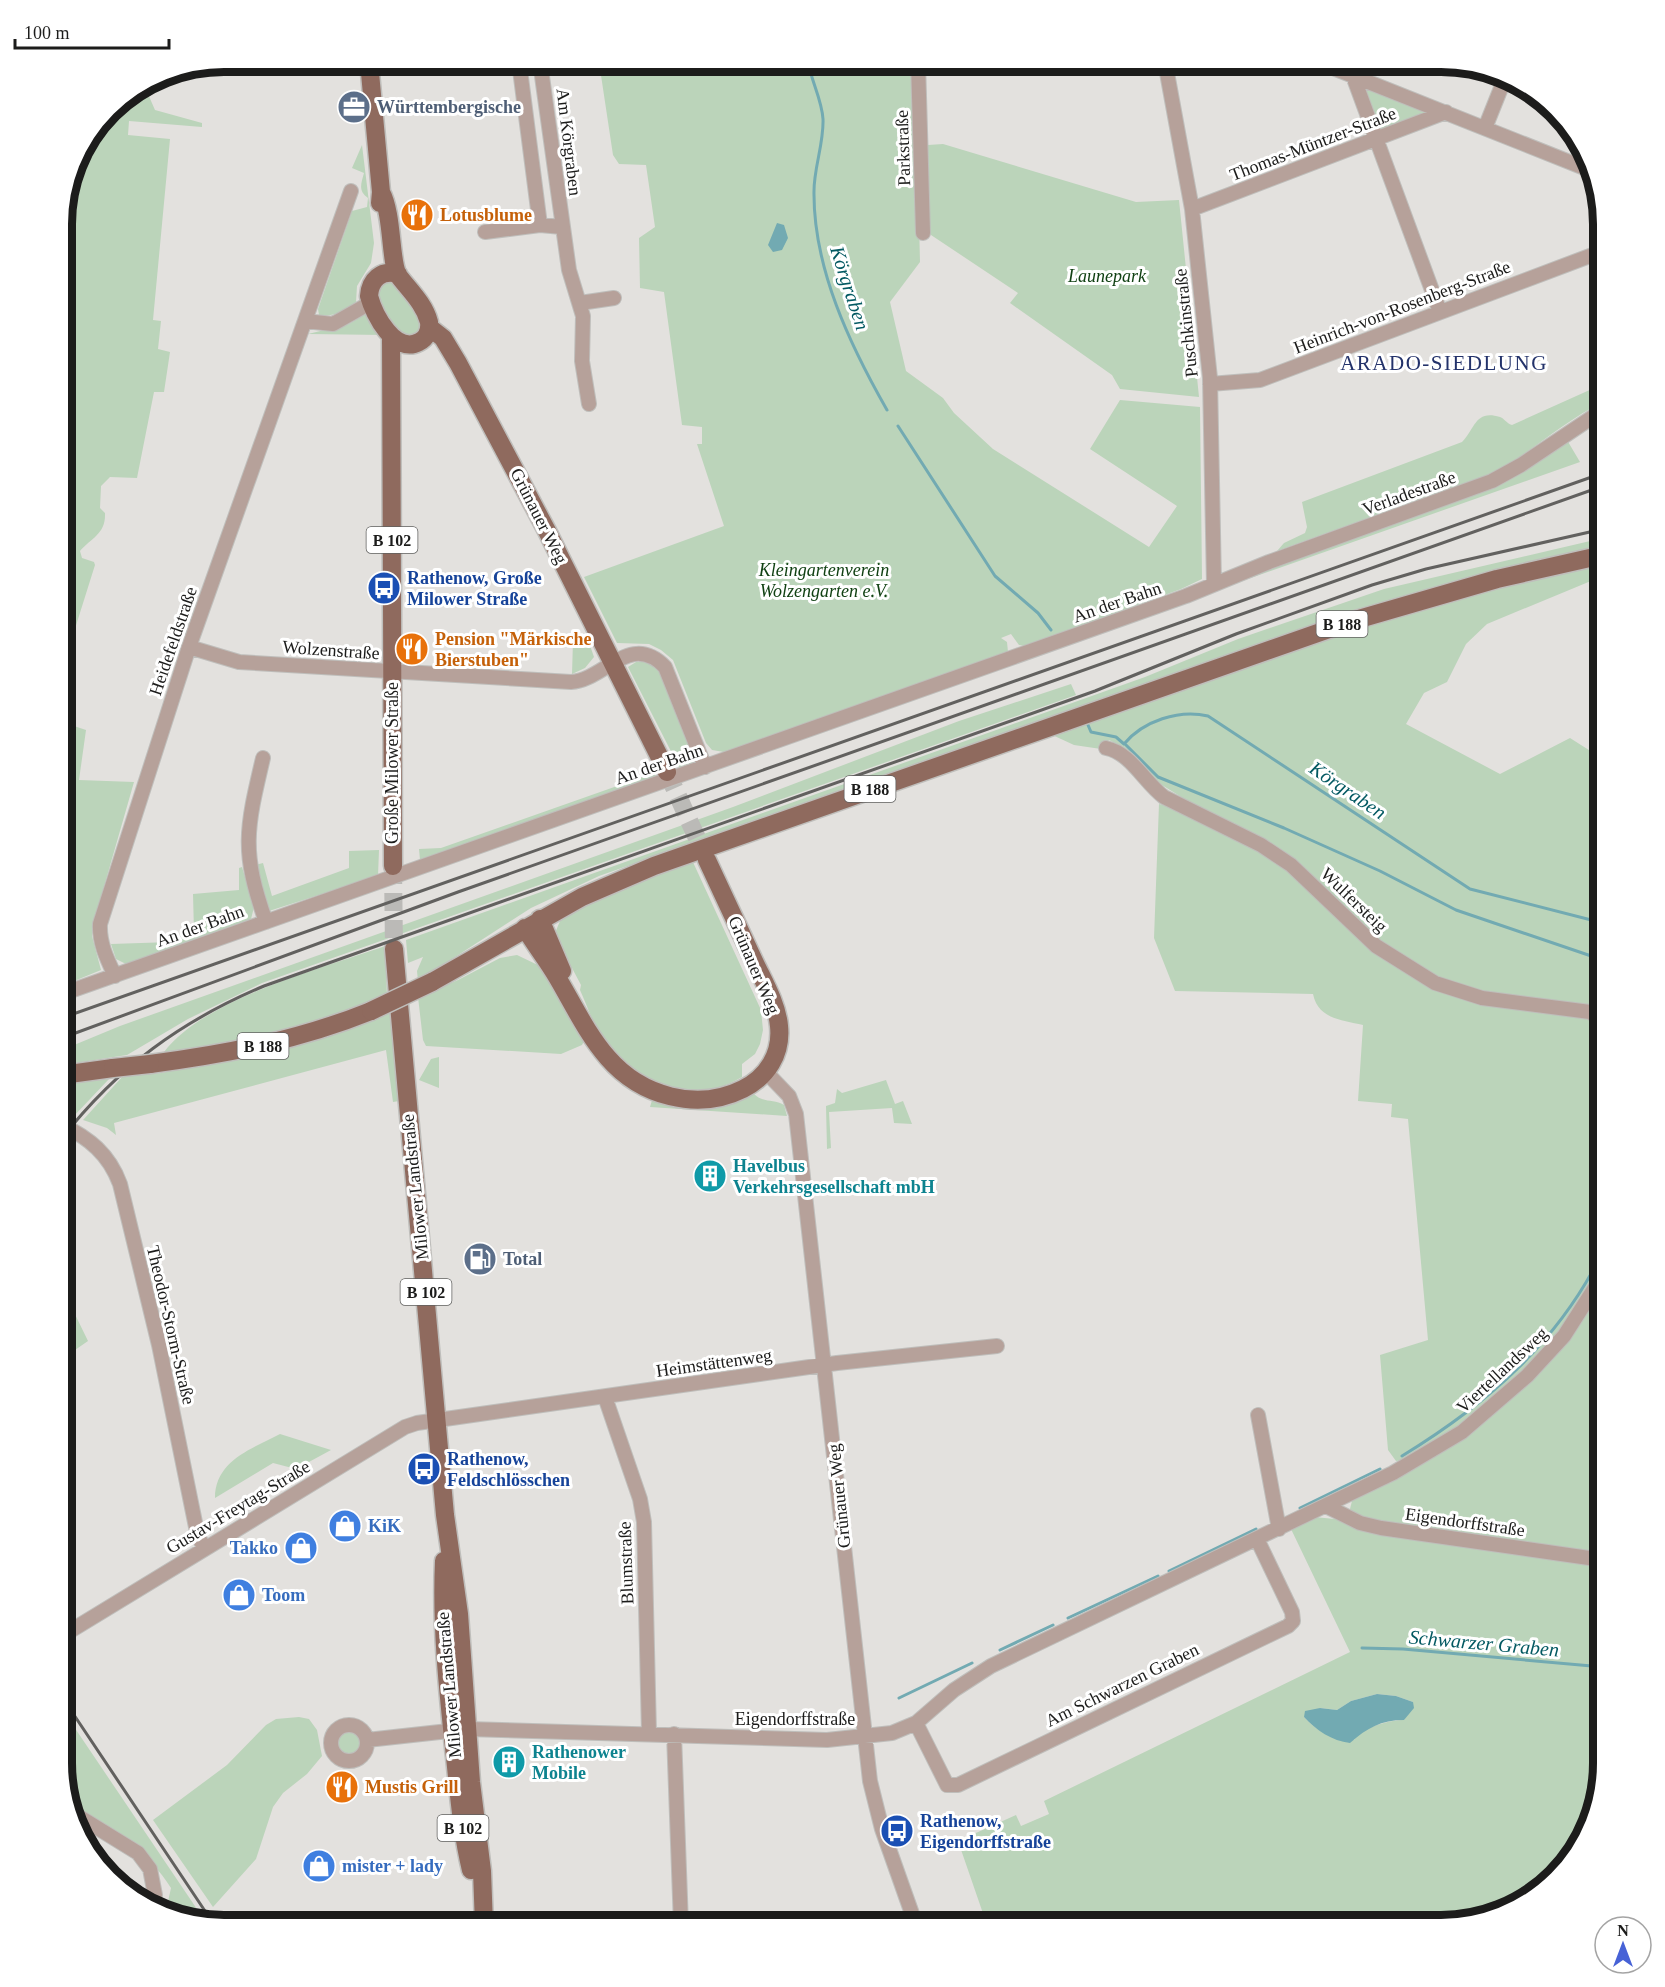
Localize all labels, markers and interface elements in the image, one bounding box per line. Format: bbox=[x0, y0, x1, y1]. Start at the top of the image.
scale bar bbox=[15, 12, 170, 50]
text: 100 m bbox=[24, 23, 70, 43]
street label: Am Körgraben bbox=[552, 87, 586, 197]
office icon: Württembergische bbox=[336, 89, 372, 125]
place label: Württembergische bbox=[377, 97, 521, 117]
street label: Thomas-Müntzer-Straße bbox=[1227, 103, 1399, 185]
street label: Parkstraße bbox=[892, 110, 914, 186]
restaurant icon: Lotusblume bbox=[399, 197, 435, 233]
place label: Lotusblume bbox=[440, 205, 532, 225]
water label: Körgraben bbox=[825, 242, 874, 333]
street label: Heinrich-von-Rosenberg-Straße bbox=[1291, 256, 1513, 358]
park label: Launepark bbox=[1067, 266, 1147, 286]
street label: Puschkinstraße bbox=[1170, 268, 1202, 378]
district label: ARADO-SIEDLUNG bbox=[1340, 351, 1548, 375]
street label: Grünauer Weg bbox=[506, 465, 572, 567]
street label: Verladestraße bbox=[1360, 467, 1458, 519]
road number: B 102 bbox=[366, 527, 418, 553]
park label: Kleingartenverein Wolzengarten e.V. bbox=[758, 560, 889, 601]
place label: Rathenow, Große Milower Straße bbox=[407, 568, 542, 609]
bus stop icon: Rathenow, Große Milower Straße bbox=[366, 570, 402, 606]
street label: An der Bahn bbox=[1070, 578, 1164, 626]
street label: Heidefeldstraße bbox=[145, 584, 201, 698]
road number: B 188 bbox=[1316, 611, 1368, 637]
place label: Pension "Märkische Bierstuben" bbox=[435, 629, 592, 670]
restaurant icon: Pension "Märkische Bierstuben" bbox=[394, 631, 430, 667]
street label: Wolzenstraße bbox=[282, 637, 380, 663]
street label: Große Milower Straße bbox=[382, 682, 402, 844]
street label: An der Bahn bbox=[612, 740, 706, 788]
water label: Körgraben bbox=[1304, 756, 1390, 824]
road number: B 188 bbox=[844, 776, 896, 802]
street label: Wulfersteig bbox=[1317, 864, 1391, 936]
street label: An der Bahn bbox=[153, 901, 247, 951]
street label: Grünauer Weg bbox=[724, 913, 784, 1017]
road number: B 188 bbox=[238, 1033, 288, 1059]
street label: Milower Landstraße bbox=[397, 1113, 433, 1261]
place label: Havelbus Verkehrsgesellschaft mbH bbox=[733, 1156, 935, 1197]
building icon: Havelbus Verkehrsgesellschaft mbH bbox=[692, 1158, 728, 1194]
fuel station icon: Total bbox=[462, 1241, 498, 1277]
street label: Theodor-Storm-Straße bbox=[143, 1244, 199, 1406]
place label: Total bbox=[503, 1249, 542, 1269]
road number: B 102 bbox=[400, 1279, 452, 1305]
street label: Viertellandsweg bbox=[1452, 1323, 1552, 1417]
street label: Heimstättenweg bbox=[655, 1345, 773, 1381]
street label: Grünauer Weg bbox=[824, 1443, 854, 1549]
place label: Rathenow, Feldschlösschen bbox=[447, 1449, 570, 1490]
bus stop icon: Rathenow, Feldschlösschen bbox=[406, 1451, 442, 1487]
street label: Gustav-Freytag-Straße bbox=[163, 1456, 313, 1558]
street label: Eigendorffstraße bbox=[1404, 1504, 1526, 1540]
shop icon: KiK bbox=[327, 1508, 363, 1544]
place label: KiK bbox=[368, 1516, 401, 1536]
street label: Blumstraße bbox=[615, 1521, 637, 1605]
shop icon: Takko bbox=[283, 1530, 319, 1566]
place label: Takko bbox=[230, 1538, 278, 1558]
shop icon: Toom bbox=[221, 1577, 257, 1613]
place label: Toom bbox=[262, 1585, 305, 1605]
street label: Milower Landstraße bbox=[433, 1611, 465, 1759]
water label: Schwarzer Graben bbox=[1408, 1625, 1560, 1661]
street label: Am Schwarzen Graben bbox=[1042, 1639, 1202, 1731]
street label: Eigendorffstraße bbox=[735, 1709, 855, 1729]
place label: Rathenower Mobile bbox=[532, 1742, 626, 1783]
building icon: Rathenower Mobile bbox=[491, 1744, 527, 1780]
restaurant icon: Mustis Grill bbox=[324, 1769, 360, 1805]
place label: Mustis Grill bbox=[365, 1777, 459, 1797]
place label: Rathenow, Eigendorffstraße bbox=[920, 1811, 1051, 1852]
bus stop icon: Rathenow, Eigendorffstraße bbox=[879, 1813, 915, 1849]
road number: B 102 bbox=[438, 1815, 488, 1841]
shop icon: mister + lady bbox=[301, 1848, 337, 1884]
place label: mister + lady bbox=[342, 1856, 443, 1876]
north arrow bbox=[1593, 1915, 1653, 1975]
text: N bbox=[1617, 1922, 1629, 1939]

